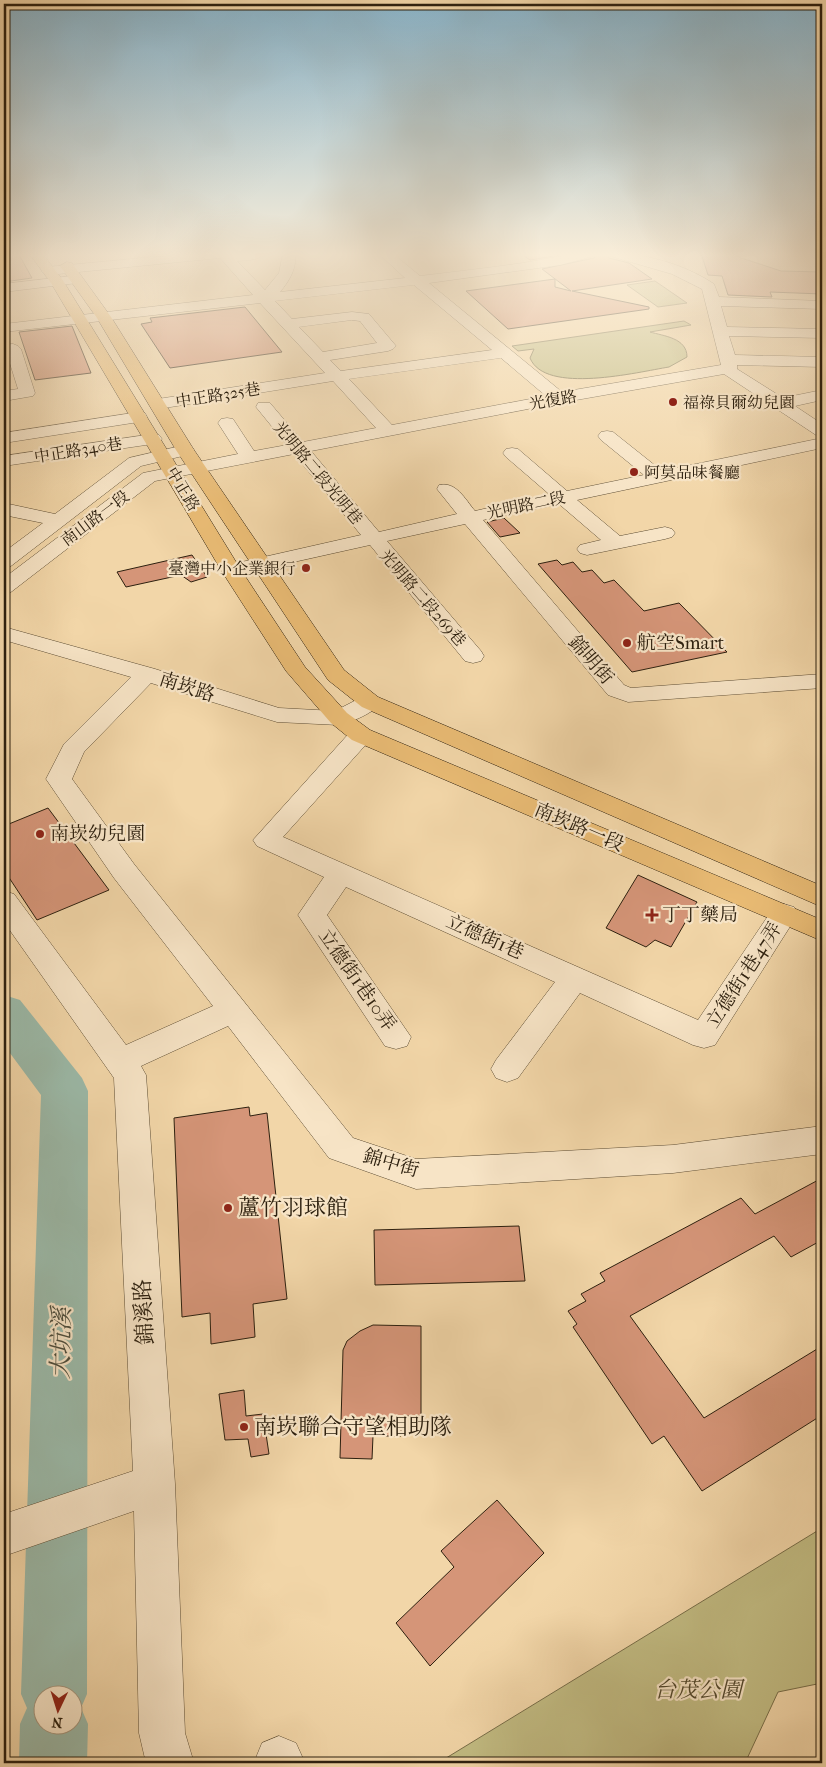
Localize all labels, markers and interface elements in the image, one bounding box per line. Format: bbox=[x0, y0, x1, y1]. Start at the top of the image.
street label: 中正路325巷 bbox=[174, 379, 262, 411]
street label: 光復路 bbox=[528, 386, 578, 414]
place label: 福祿貝爾幼兒園 bbox=[683, 393, 795, 412]
marker: 福祿貝爾幼兒園 bbox=[667, 396, 679, 408]
street label: 光明路二段光明巷 bbox=[270, 418, 366, 528]
street label: 中正路340巷 bbox=[33, 434, 123, 466]
place label: 阿莫品味餐廳 bbox=[644, 463, 740, 482]
street label: 中正路 bbox=[162, 464, 204, 514]
marker: 阿莫品味餐廳 bbox=[628, 466, 640, 478]
street label: 南山路一段 bbox=[57, 486, 133, 550]
street label: 光明路二段 bbox=[485, 487, 567, 523]
street label: 光明路二段269巷 bbox=[376, 546, 470, 650]
place label: 臺灣中小企業銀行 bbox=[168, 559, 296, 578]
marker: 臺灣中小企業銀行 bbox=[300, 562, 312, 574]
street label: 錦明街 bbox=[564, 631, 618, 689]
place label: 航空Smart bbox=[637, 632, 725, 654]
marker: 航空Smart bbox=[621, 637, 633, 649]
street label: 南崁路 bbox=[156, 668, 218, 706]
street label: 南崁路一段 bbox=[531, 798, 627, 856]
place label: 南崁幼兒園 bbox=[50, 823, 145, 845]
marker: 南崁幼兒園 bbox=[34, 828, 46, 840]
place label: 丁丁藥局 bbox=[662, 904, 738, 926]
marker: 丁丁藥局 bbox=[646, 909, 658, 921]
street label: 立德街1巷 bbox=[443, 910, 527, 964]
street label: 立德街1巷47弄 bbox=[702, 918, 786, 1032]
street label: 立德街1巷10弄 bbox=[314, 925, 400, 1035]
street label: 錦中街 bbox=[361, 1145, 421, 1181]
place label: 蘆竹羽球館 bbox=[238, 1195, 348, 1221]
marker: 蘆竹羽球館 bbox=[222, 1202, 234, 1214]
street label: 錦溪路 bbox=[129, 1278, 159, 1346]
water label: 大坑溪 bbox=[46, 1304, 76, 1379]
place label: 南崁聯合守望相助隊 bbox=[254, 1414, 452, 1440]
marker: 南崁聯合守望相助隊 bbox=[238, 1421, 250, 1433]
park label: 台茂公園 bbox=[654, 1677, 745, 1703]
north arrow bbox=[32, 1684, 82, 1734]
text: N bbox=[51, 1714, 63, 1731]

